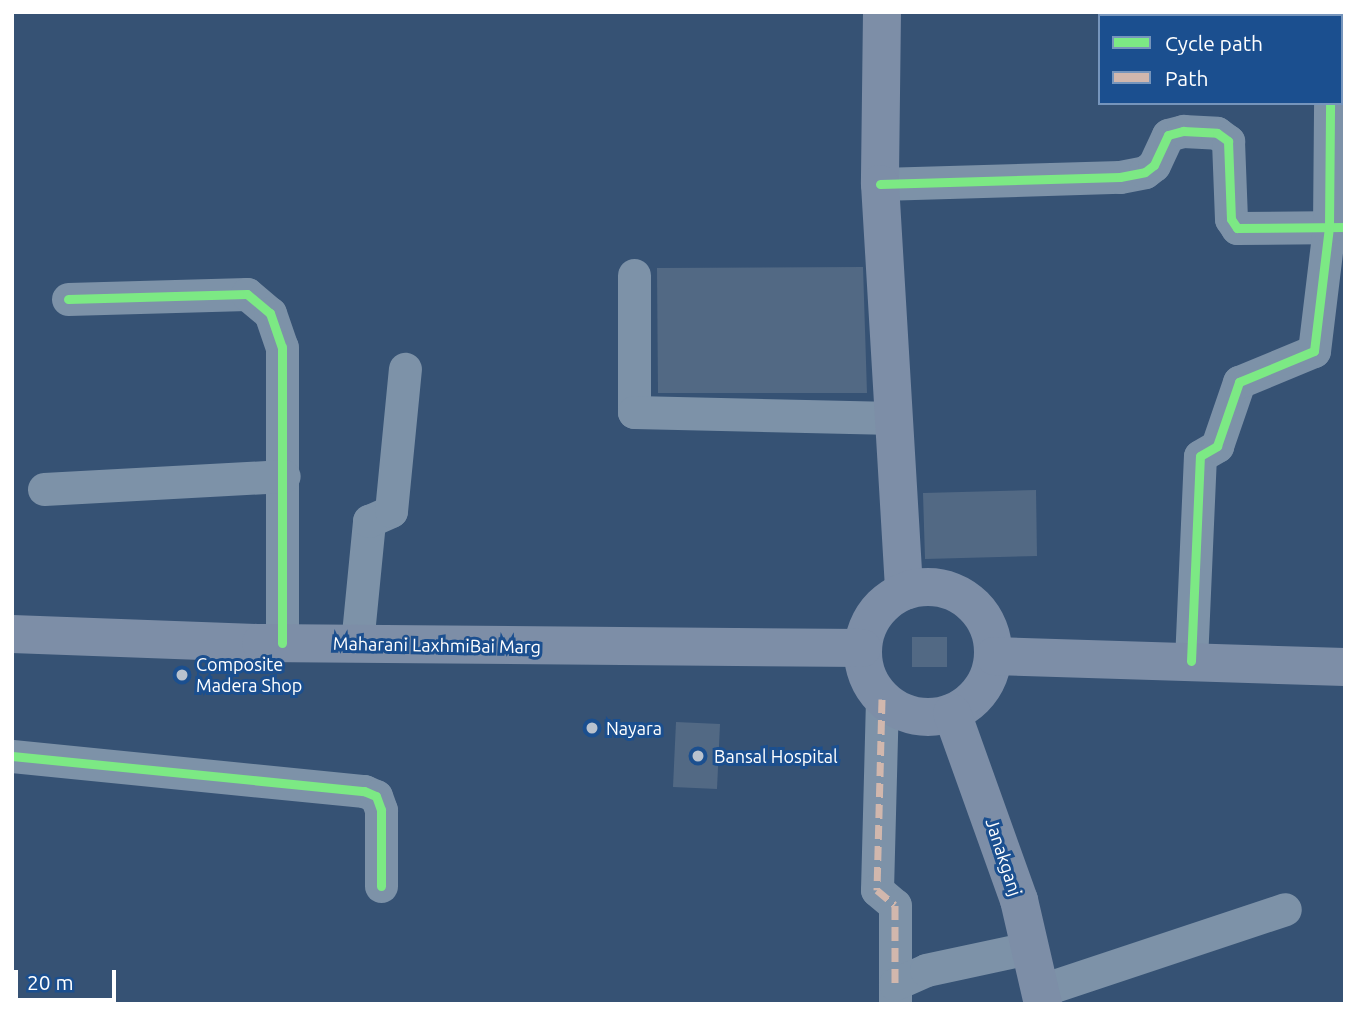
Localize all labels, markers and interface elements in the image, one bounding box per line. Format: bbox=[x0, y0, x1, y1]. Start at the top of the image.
legend bbox=[1098, 14, 1343, 105]
text: Cycle path bbox=[1165, 31, 1263, 55]
text: Path bbox=[1165, 66, 1208, 90]
street label: Maharani LaxhmiBai Marg bbox=[333, 632, 541, 658]
place label: Composite Madera Shop bbox=[196, 654, 302, 696]
marker: Composite Madera Shop bbox=[174, 667, 190, 683]
place label: Nayara bbox=[606, 717, 662, 739]
marker: Nayara bbox=[584, 720, 600, 736]
place label: Bansal Hospital bbox=[714, 745, 838, 767]
marker: Bansal Hospital bbox=[688, 746, 708, 766]
street label: Janakganj bbox=[981, 815, 1027, 899]
scale bar bbox=[18, 956, 119, 1000]
text: 20 m bbox=[27, 970, 74, 994]

